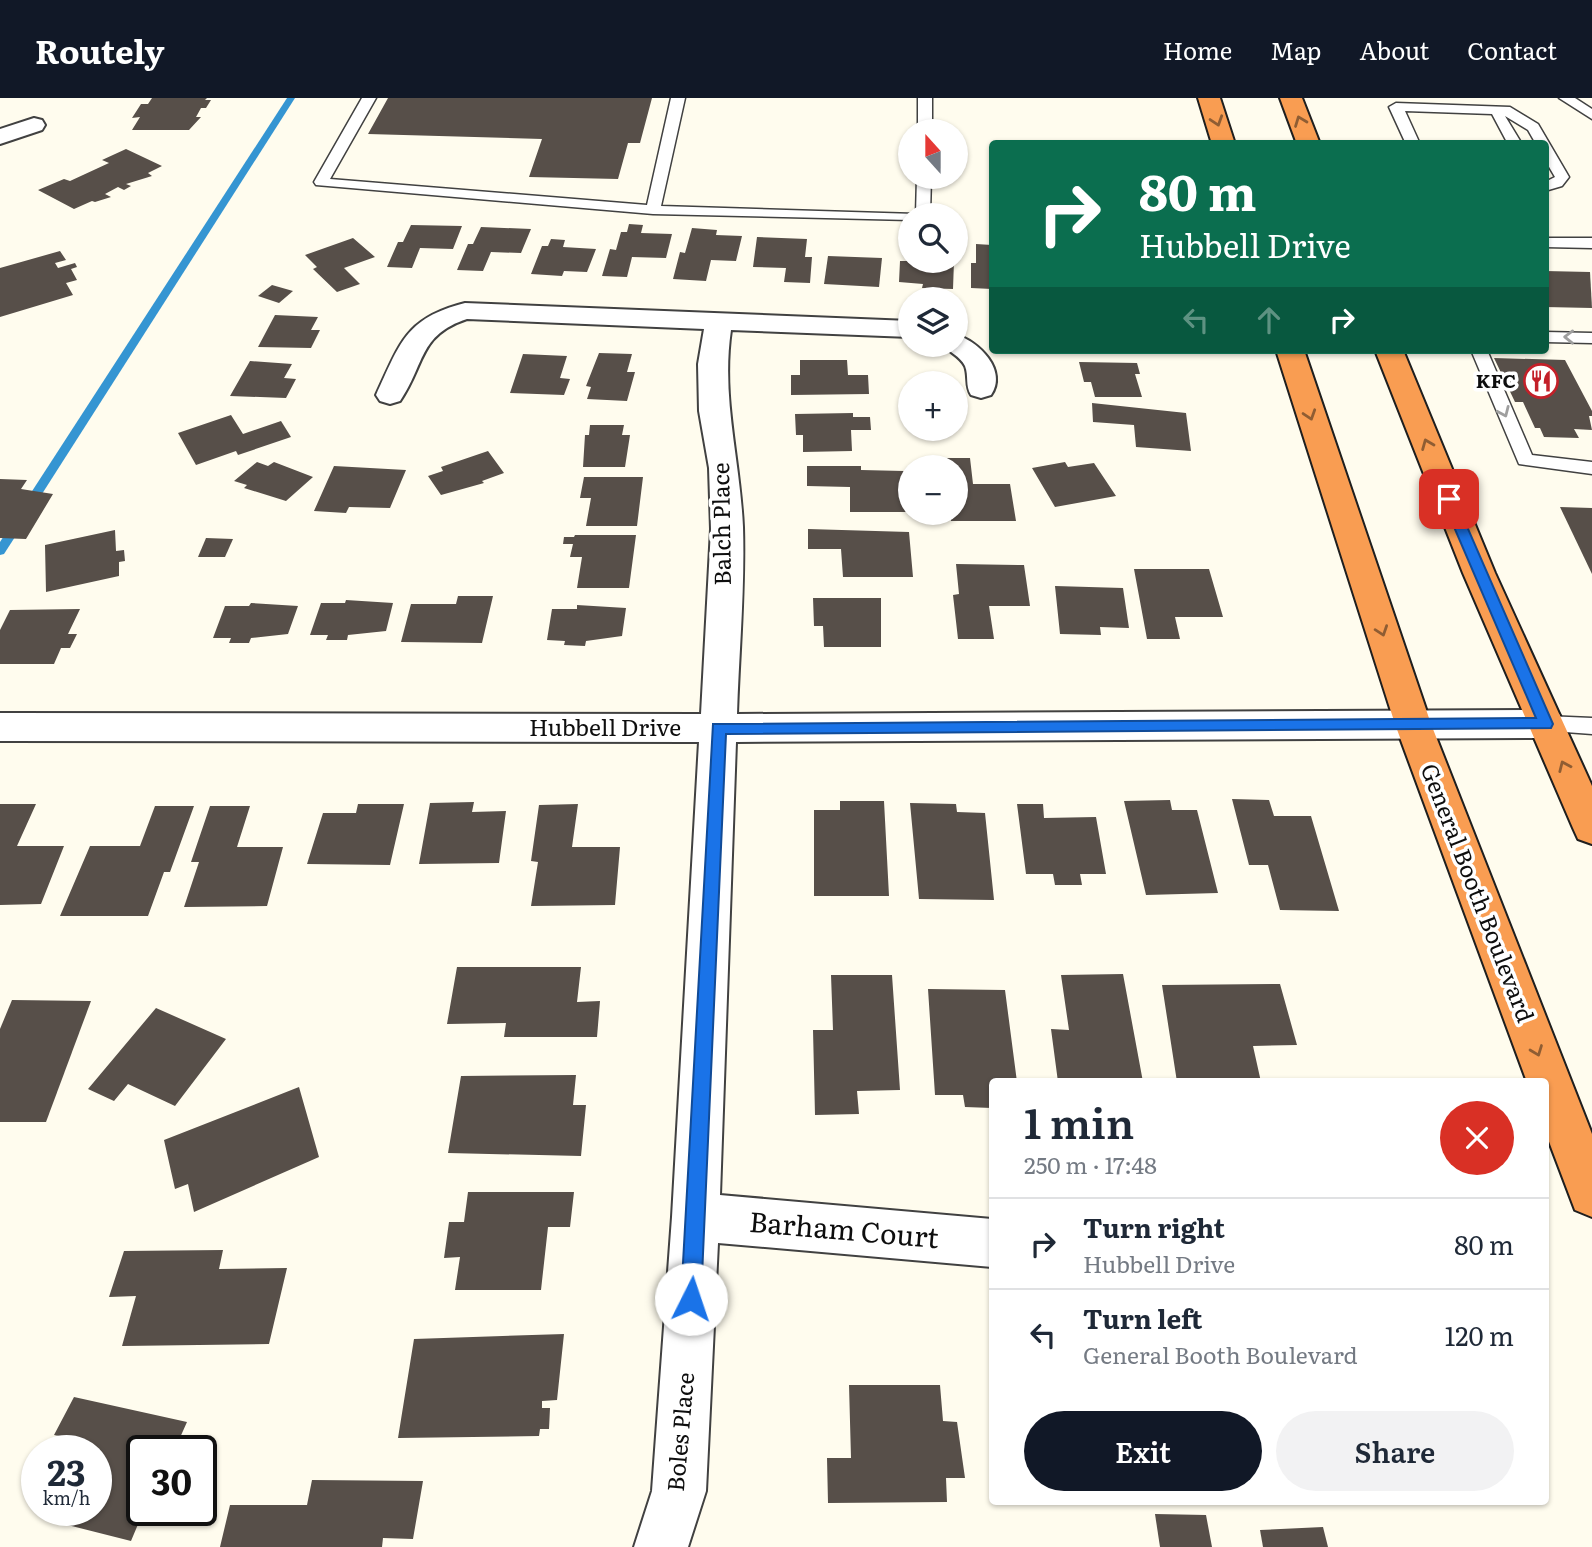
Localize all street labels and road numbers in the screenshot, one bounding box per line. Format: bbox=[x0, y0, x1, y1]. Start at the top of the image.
street label: Balch Place bbox=[702, 462, 738, 586]
street label: Hubbell Drive bbox=[529, 709, 681, 743]
street label: General Booth Boulevard bbox=[1414, 758, 1544, 1027]
street label: Barham Court bbox=[748, 1199, 941, 1257]
street label: Boles Place bbox=[657, 1371, 701, 1493]

